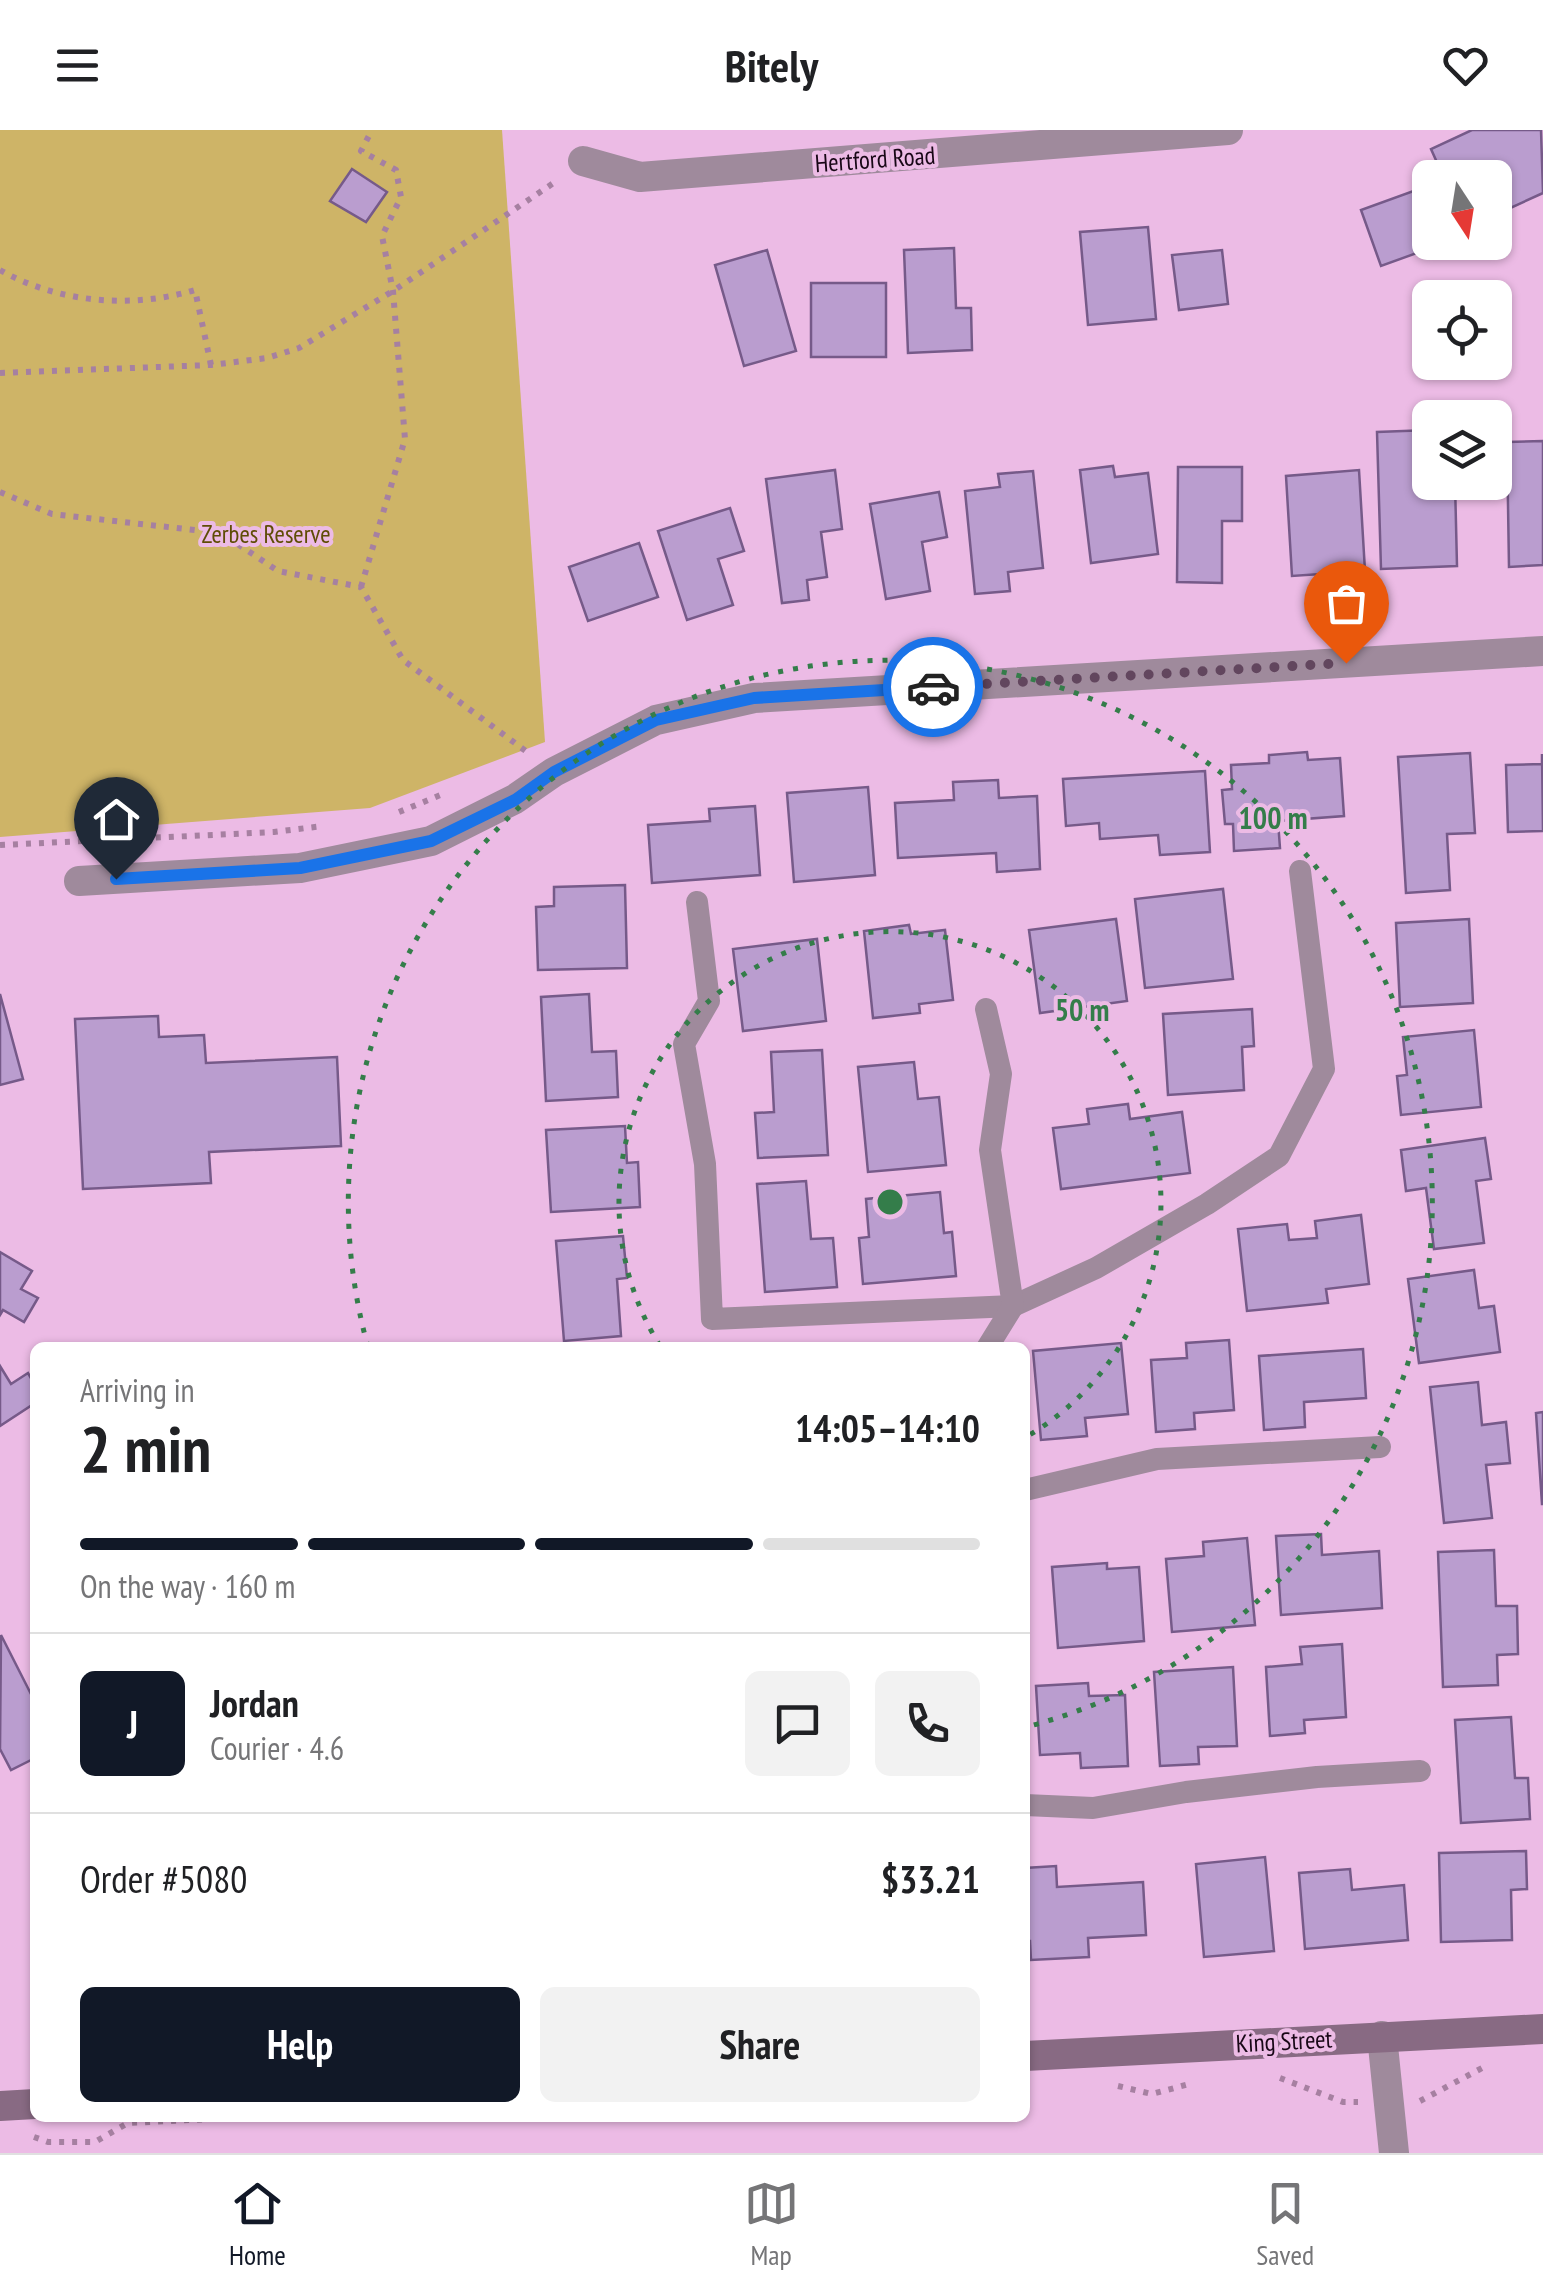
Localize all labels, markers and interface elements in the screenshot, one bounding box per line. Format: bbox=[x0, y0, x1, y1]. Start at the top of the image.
text: Bitely bbox=[725, 36, 818, 94]
icon: menu bbox=[50, 38, 105, 93]
icon: heart bbox=[1438, 38, 1493, 93]
street label: Hertford Road bbox=[814, 139, 936, 179]
north arrow bbox=[1412, 160, 1512, 260]
map controls bbox=[1412, 160, 1512, 500]
button: locate bbox=[1412, 280, 1512, 380]
button: layers bbox=[1412, 400, 1512, 500]
park label: Zerbes Reserve bbox=[201, 518, 331, 550]
pin bbox=[1304, 561, 1389, 664]
icon: bag bbox=[1319, 576, 1374, 631]
courier bbox=[883, 637, 983, 737]
icon: car bbox=[906, 660, 961, 715]
pin bbox=[74, 777, 159, 880]
icon: home bbox=[89, 792, 144, 847]
text: 100 m bbox=[1238, 798, 1308, 837]
text: 50 m bbox=[1055, 990, 1109, 1029]
centre of rings bbox=[872, 1184, 908, 1220]
text: Arriving in bbox=[80, 1369, 195, 1411]
text: 14:05–14:10 bbox=[795, 1403, 980, 1452]
text: 2 min bbox=[80, 1406, 211, 1490]
text: On the way · 160 m bbox=[80, 1565, 295, 1607]
button: chat bbox=[745, 1671, 850, 1776]
button: phone bbox=[875, 1671, 980, 1776]
text: Jordan bbox=[210, 1678, 299, 1727]
text: J bbox=[127, 1699, 138, 1748]
text: Courier · 4.6 bbox=[210, 1727, 344, 1769]
text: Order #5080 bbox=[80, 1854, 247, 1903]
text: $33.21 bbox=[881, 1854, 980, 1903]
button: Help bbox=[80, 1987, 520, 2102]
button: Share bbox=[540, 1987, 980, 2102]
street label: King Street bbox=[1235, 2022, 1333, 2060]
tab: Home bbox=[229, 2176, 286, 2273]
tab: Map bbox=[744, 2176, 799, 2273]
tab: Saved bbox=[1256, 2176, 1314, 2273]

